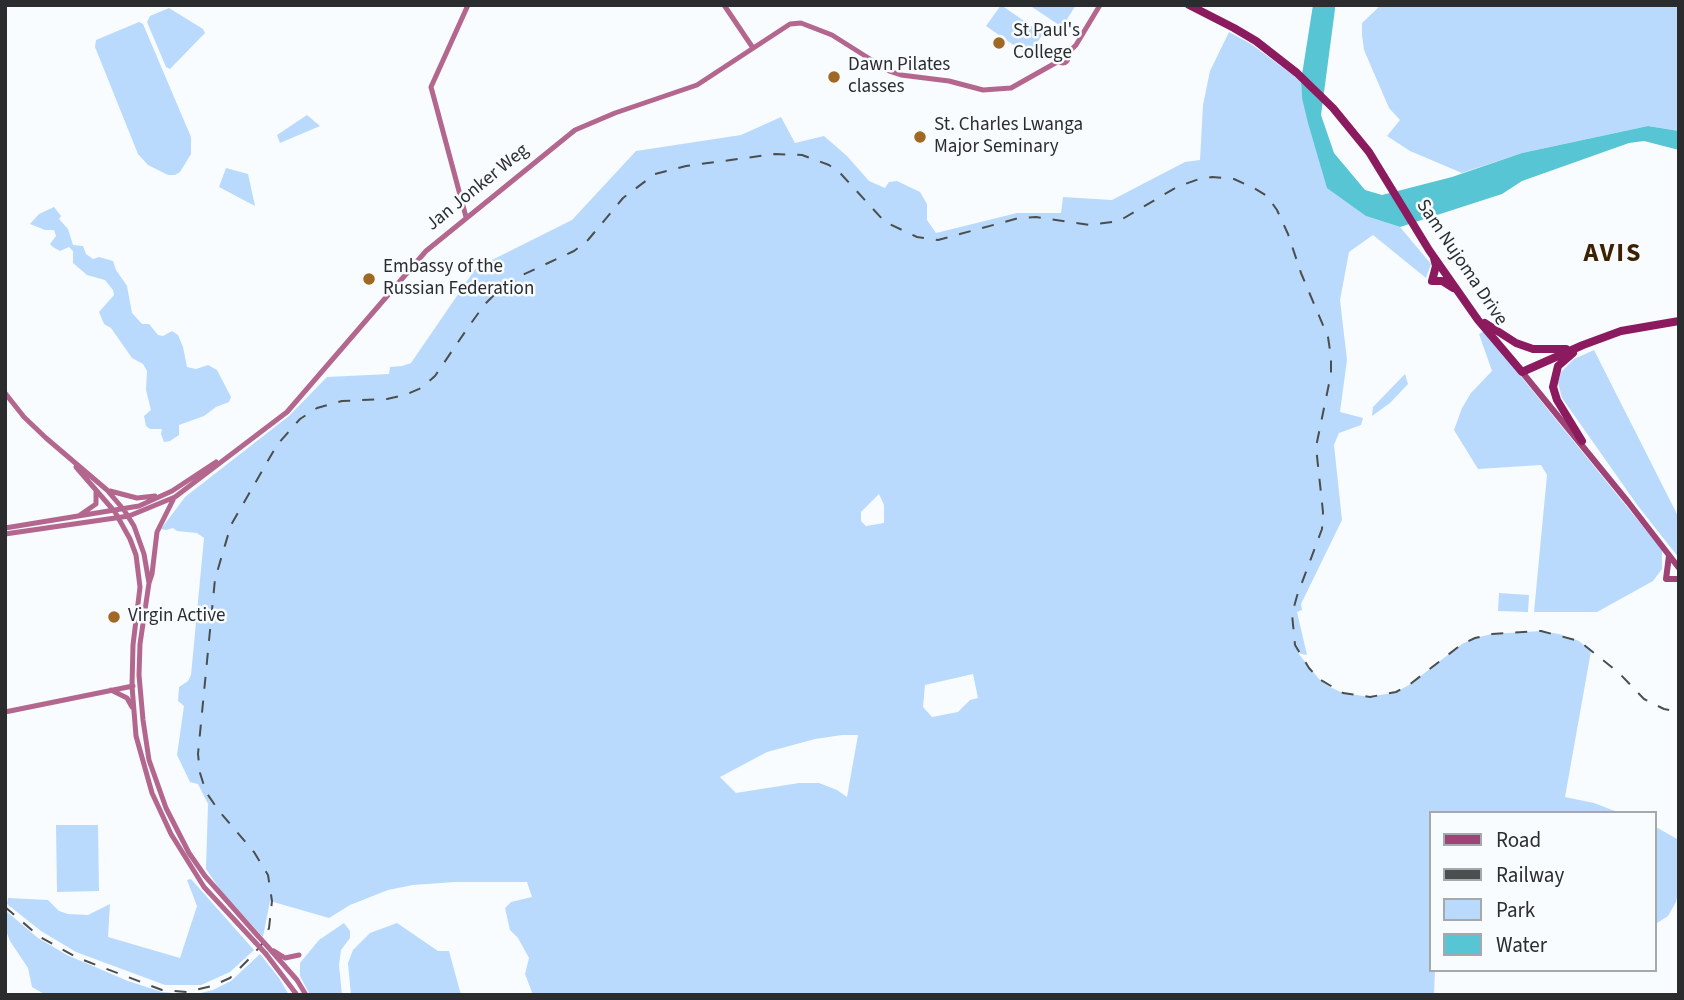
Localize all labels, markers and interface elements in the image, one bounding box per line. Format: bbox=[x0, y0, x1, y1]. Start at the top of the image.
place label: St Paul's College bbox=[1013, 21, 1080, 65]
marker: St Paul's College bbox=[991, 35, 1007, 51]
place label: Dawn Pilates classes bbox=[848, 55, 950, 99]
marker: Dawn Pilates classes bbox=[826, 69, 842, 85]
place label: St. Charles Lwanga Major Seminary bbox=[934, 115, 1083, 159]
marker: St. Charles Lwanga Major Seminary bbox=[912, 129, 928, 145]
street label: Jan Jonker Weg bbox=[422, 140, 534, 236]
street label: Sam Nujoma Drive bbox=[1410, 196, 1512, 330]
district label: AVIS bbox=[1584, 239, 1642, 271]
place label: Embassy of the Russian Federation bbox=[383, 257, 534, 301]
marker: Embassy of the Russian Federation bbox=[361, 271, 377, 287]
place label: Virgin Active bbox=[128, 606, 225, 628]
marker: Virgin Active bbox=[106, 609, 122, 625]
legend bbox=[1428, 811, 1656, 972]
text: Road bbox=[1496, 825, 1541, 855]
text: Railway bbox=[1496, 860, 1564, 890]
text: Park bbox=[1496, 895, 1535, 925]
text: Water bbox=[1496, 930, 1547, 960]

